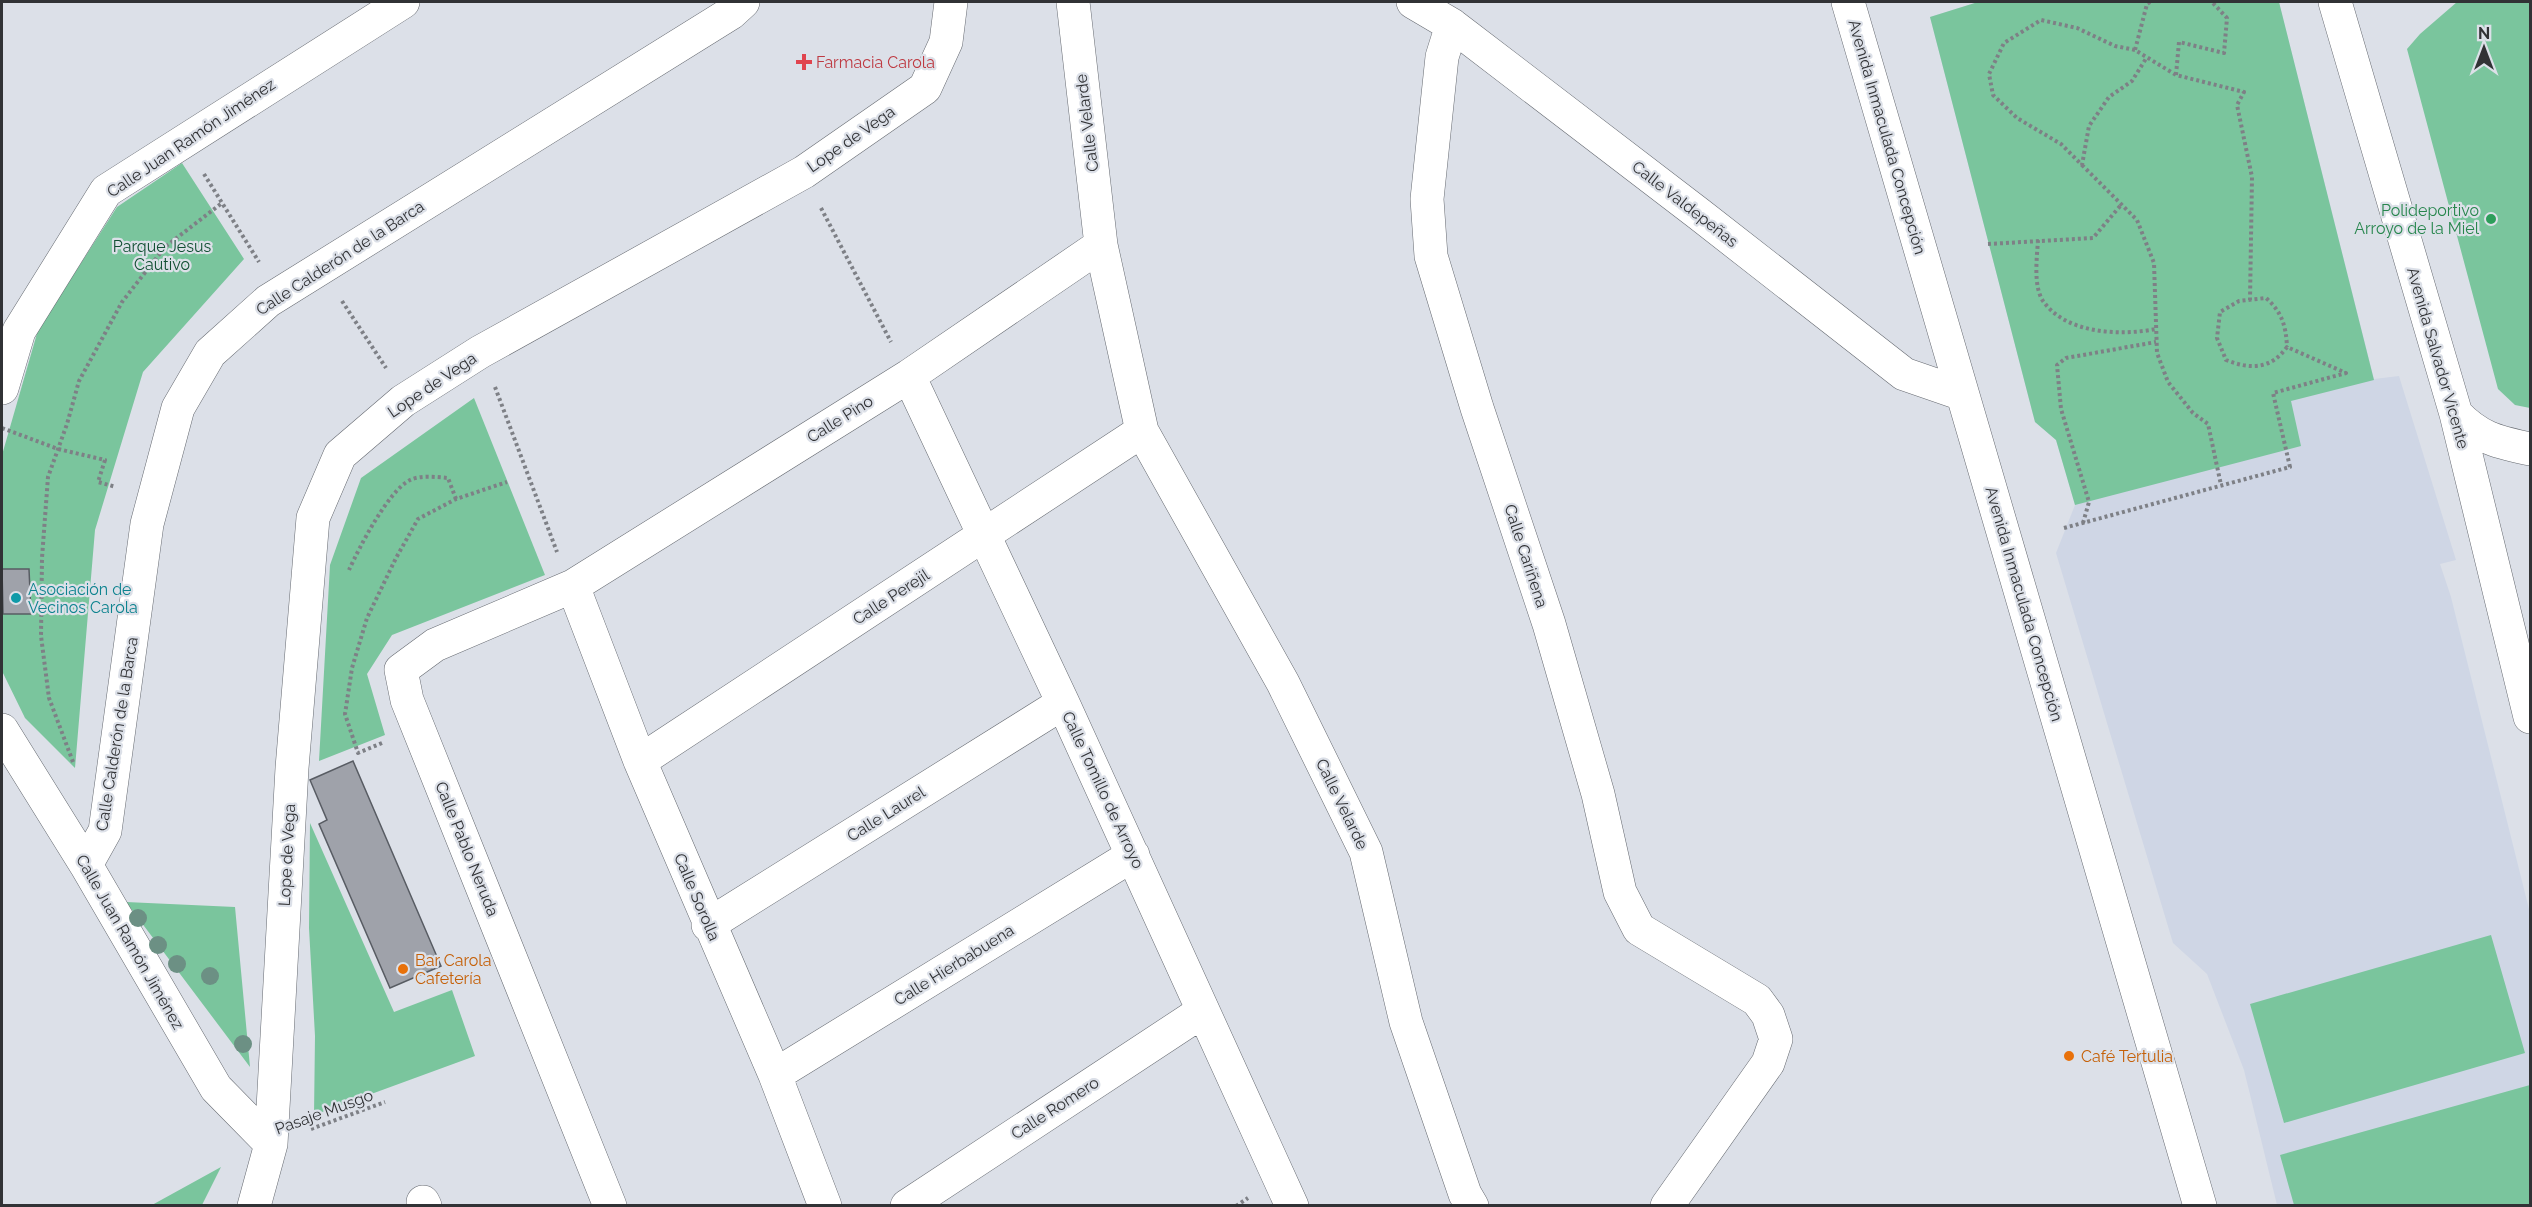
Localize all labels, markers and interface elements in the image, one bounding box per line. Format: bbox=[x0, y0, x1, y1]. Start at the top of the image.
street label: Avenida Inmaculada Concepción bbox=[1844, 17, 1930, 257]
north arrow bbox=[2454, 18, 2514, 78]
text: N bbox=[2478, 24, 2490, 43]
place label: Farmacia Carola bbox=[816, 53, 935, 72]
marker: Farmacia Carola bbox=[797, 55, 811, 69]
street label: Calle Velarde bbox=[1072, 73, 1102, 173]
street label: Calle Juan Ramón Jiménez bbox=[103, 74, 279, 201]
street label: Lope de Vega bbox=[803, 102, 899, 176]
street label: Calle Valdepeñas bbox=[1628, 157, 1742, 251]
street label: Calle Calderón de la Barca bbox=[252, 197, 428, 319]
place label: Polideportivo Arroyo de la Miel bbox=[2354, 201, 2480, 238]
marker: Polideportivo Arroyo de la Miel bbox=[2484, 212, 2498, 226]
park label: Parque Jesus Cautivo bbox=[113, 237, 211, 274]
street label: Avenida Salvador Vicente bbox=[2403, 265, 2473, 451]
street label: Lope de Vega bbox=[384, 348, 480, 422]
street label: Calle Pino bbox=[804, 391, 876, 447]
street label: Avenida Inmaculada Concepción bbox=[1981, 484, 2067, 724]
street label: Calle Cariñena bbox=[1500, 502, 1552, 610]
street label: Calle Perejil bbox=[849, 565, 933, 629]
place label: Asociación de Vecinos Carola bbox=[28, 580, 138, 617]
marker: Asociación de Vecinos Carola bbox=[9, 591, 23, 605]
street label: Calle Calderón de la Barca bbox=[92, 636, 142, 832]
street label: Calle Tomillo de Arroyo bbox=[1058, 708, 1148, 872]
street label: Calle Velarde bbox=[1312, 756, 1372, 852]
street label: Calle Pablo Neruda bbox=[431, 779, 503, 919]
street label: Calle Laurel bbox=[843, 782, 929, 846]
street label: Lope de Vega bbox=[275, 803, 299, 907]
street label: Calle Sorolla bbox=[670, 850, 724, 944]
street label: Calle Juan Ramón Jiménez bbox=[72, 851, 188, 1033]
street label: Calle Hierbabuena bbox=[891, 920, 1017, 1010]
place label: Bar Carola Cafetería bbox=[415, 951, 491, 988]
marker: Bar Carola Cafetería bbox=[396, 962, 410, 976]
place label: Café Tertulia bbox=[2081, 1047, 2173, 1066]
marker: Café Tertulia bbox=[2062, 1049, 2076, 1063]
street label: Calle Romero bbox=[1008, 1073, 1102, 1143]
street label: Pasaje Musgo bbox=[272, 1085, 376, 1139]

